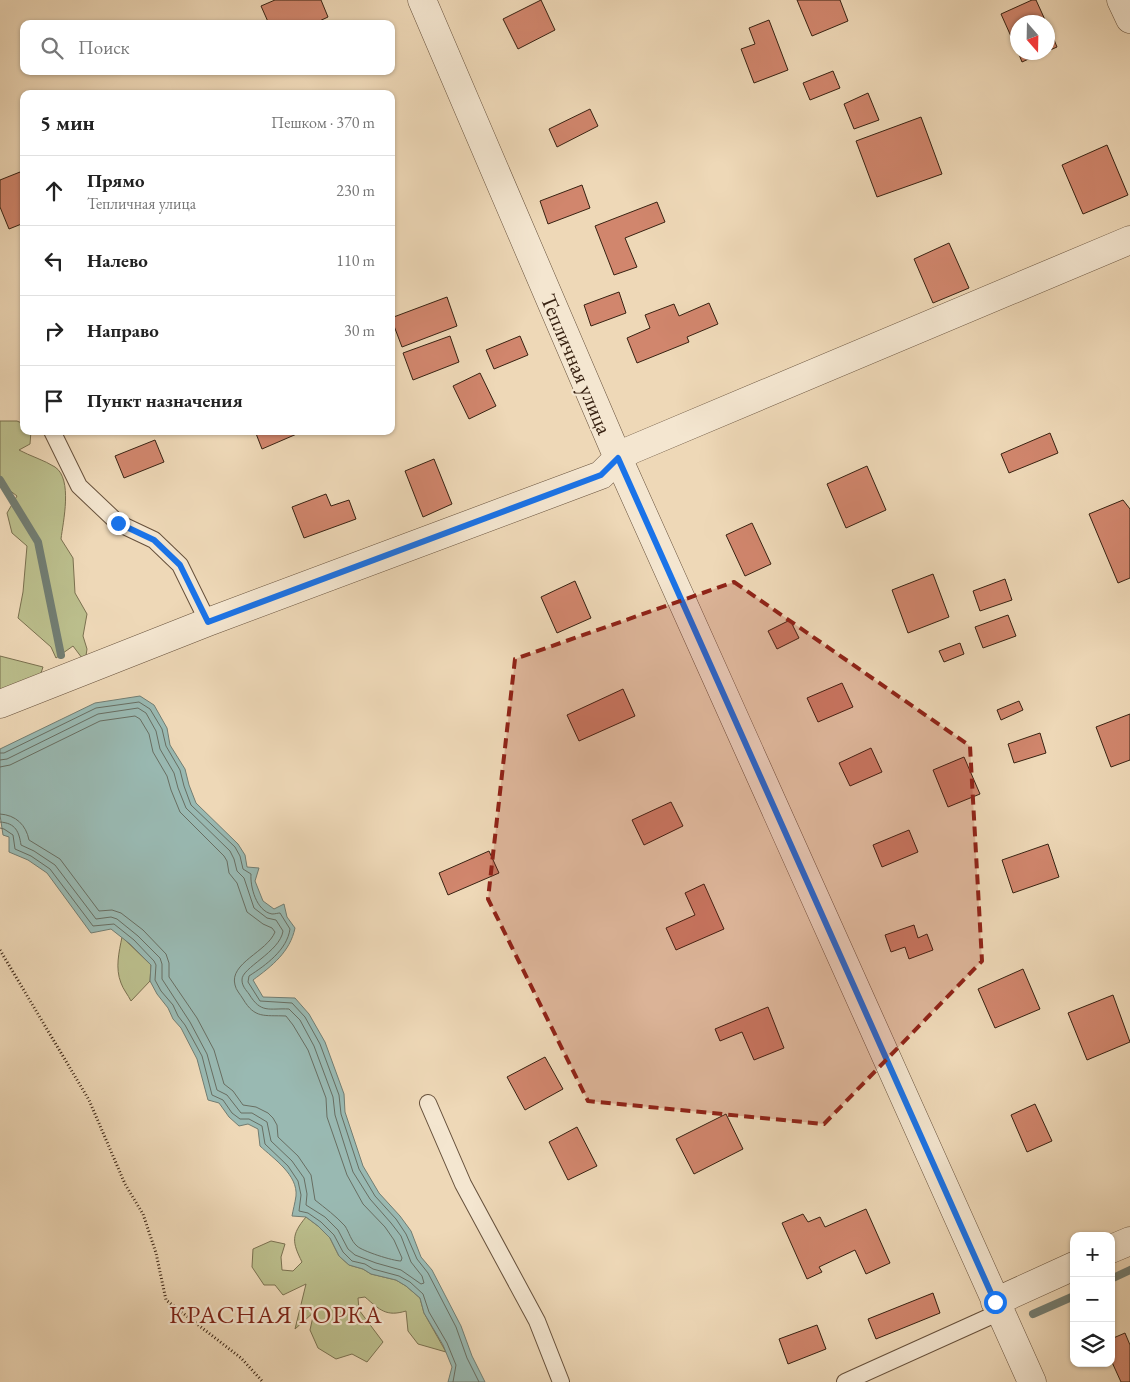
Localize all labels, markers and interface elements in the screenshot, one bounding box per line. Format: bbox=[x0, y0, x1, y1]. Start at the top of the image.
north arrow bbox=[1010, 15, 1055, 60]
search box bbox=[20, 20, 395, 75]
icon: search bbox=[38, 34, 66, 62]
text: Поиск bbox=[78, 35, 130, 60]
text: 5 мин bbox=[40, 109, 95, 136]
text: Пешком · 370 m bbox=[271, 112, 375, 133]
text: Прямо bbox=[87, 168, 145, 193]
icon: ahead bbox=[40, 177, 68, 205]
text: 230 m bbox=[336, 180, 375, 201]
text: Тепличная улица bbox=[87, 193, 196, 214]
icon: left bbox=[40, 247, 68, 275]
text: Налево bbox=[87, 248, 148, 273]
text: 110 m bbox=[336, 250, 375, 271]
street label: Тепличная улица bbox=[534, 289, 619, 439]
icon: right bbox=[40, 317, 68, 345]
text: Направо bbox=[87, 318, 159, 343]
text: 30 m bbox=[344, 320, 375, 341]
icon: arrive bbox=[40, 387, 68, 415]
text: Пункт назначения bbox=[87, 388, 243, 413]
route end bbox=[107, 512, 130, 535]
map controls bbox=[1070, 1232, 1115, 1367]
button: + bbox=[1070, 1232, 1115, 1277]
button: − bbox=[1070, 1277, 1115, 1322]
route start bbox=[984, 1291, 1007, 1314]
district label: КРАСНАЯ ГОРКА bbox=[169, 1298, 383, 1330]
button: layers bbox=[1070, 1322, 1115, 1367]

